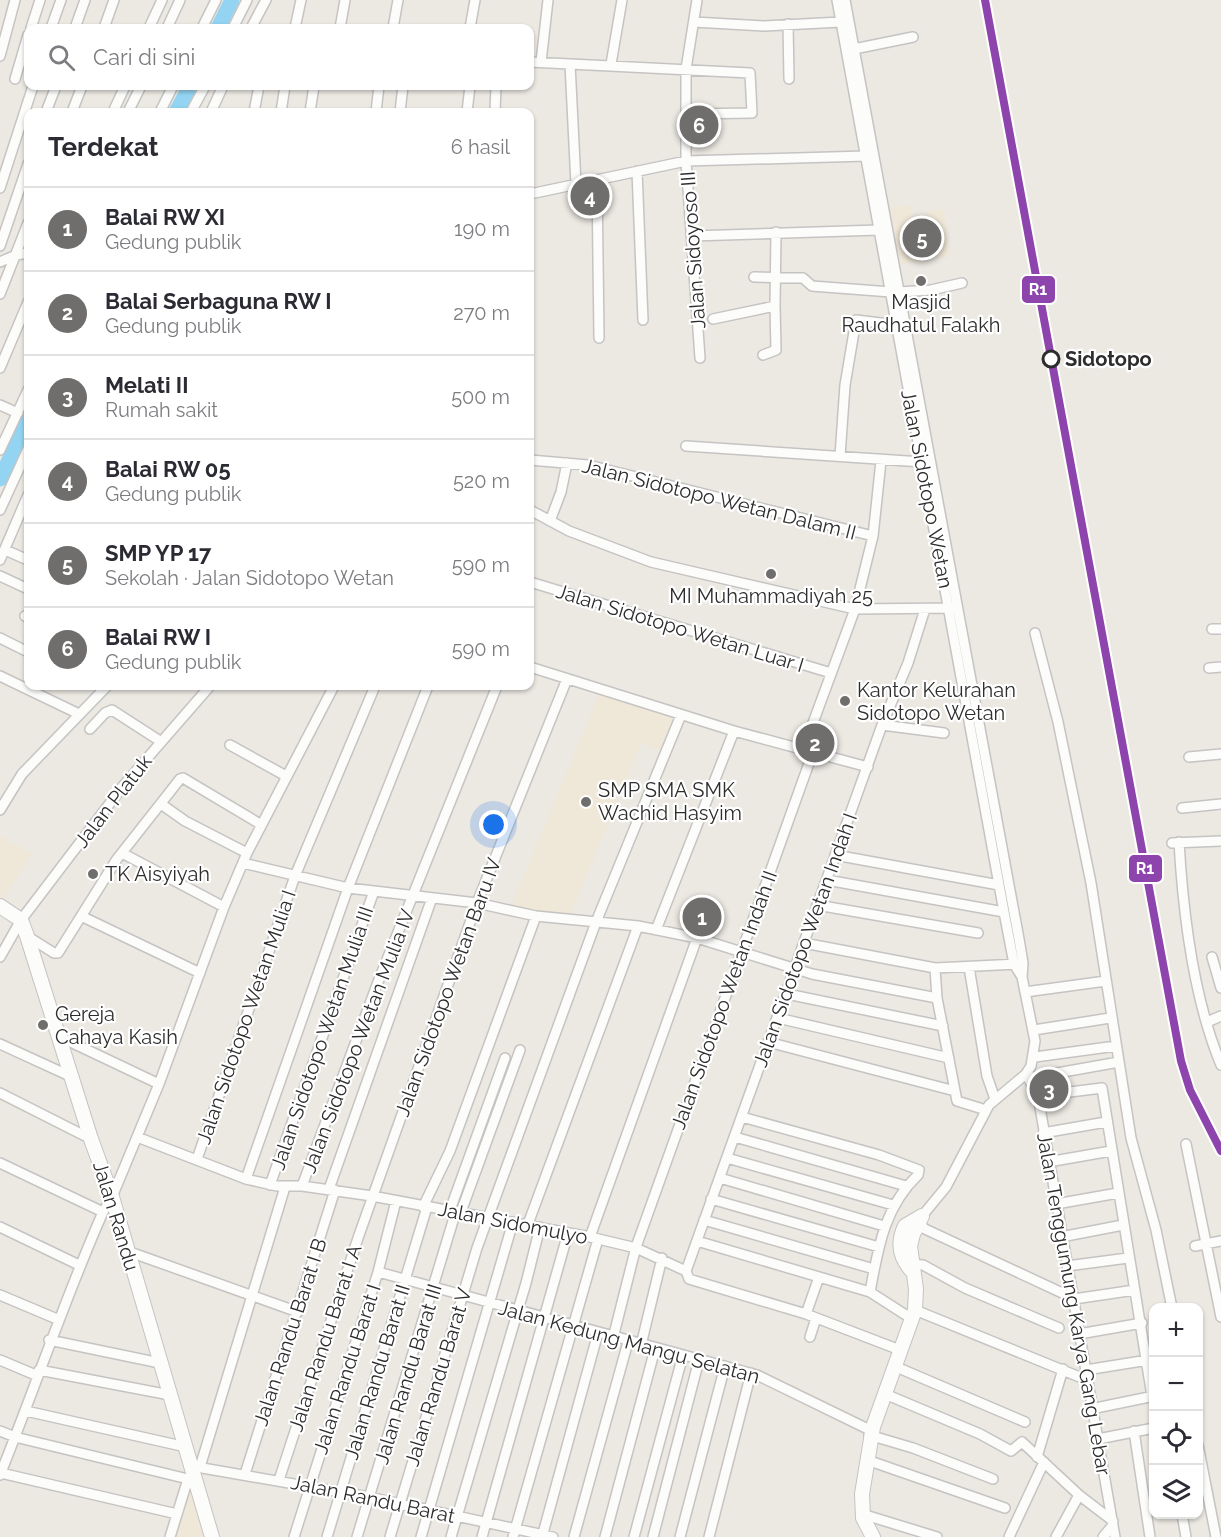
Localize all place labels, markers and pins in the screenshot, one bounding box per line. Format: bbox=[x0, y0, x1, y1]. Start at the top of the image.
pin: 6 bbox=[680, 102, 718, 148]
pin: 4 bbox=[570, 174, 610, 218]
pin: 5 bbox=[902, 216, 942, 260]
marker: Masjid Raudhatul Falakh bbox=[914, 274, 928, 288]
place label: Masjid Raudhatul Falakh bbox=[841, 290, 1001, 337]
place label: Sidotopo bbox=[1065, 347, 1152, 371]
marker: Sidotopo bbox=[1042, 350, 1060, 368]
marker: MI Muhammadiyah 25 bbox=[764, 567, 778, 581]
place label: MI Muhammadiyah 25 bbox=[669, 584, 873, 608]
place label: Kantor Kelurahan Sidotopo Wetan bbox=[857, 678, 1016, 725]
marker: Kantor Kelurahan Sidotopo Wetan bbox=[838, 694, 852, 708]
pin: 2 bbox=[796, 720, 834, 766]
place label: SMP SMA SMK Wachid Hasyim bbox=[598, 778, 742, 825]
marker: SMP SMA SMK Wachid Hasyim bbox=[579, 795, 593, 809]
place label: TK Aisyiyah bbox=[105, 862, 210, 886]
marker: TK Aisyiyah bbox=[86, 867, 100, 881]
pin: 1 bbox=[682, 894, 722, 940]
place label: Gereja Cahaya Kasih bbox=[55, 1002, 178, 1049]
marker: Gereja Cahaya Kasih bbox=[36, 1018, 50, 1032]
pin: 3 bbox=[1030, 1066, 1068, 1112]

